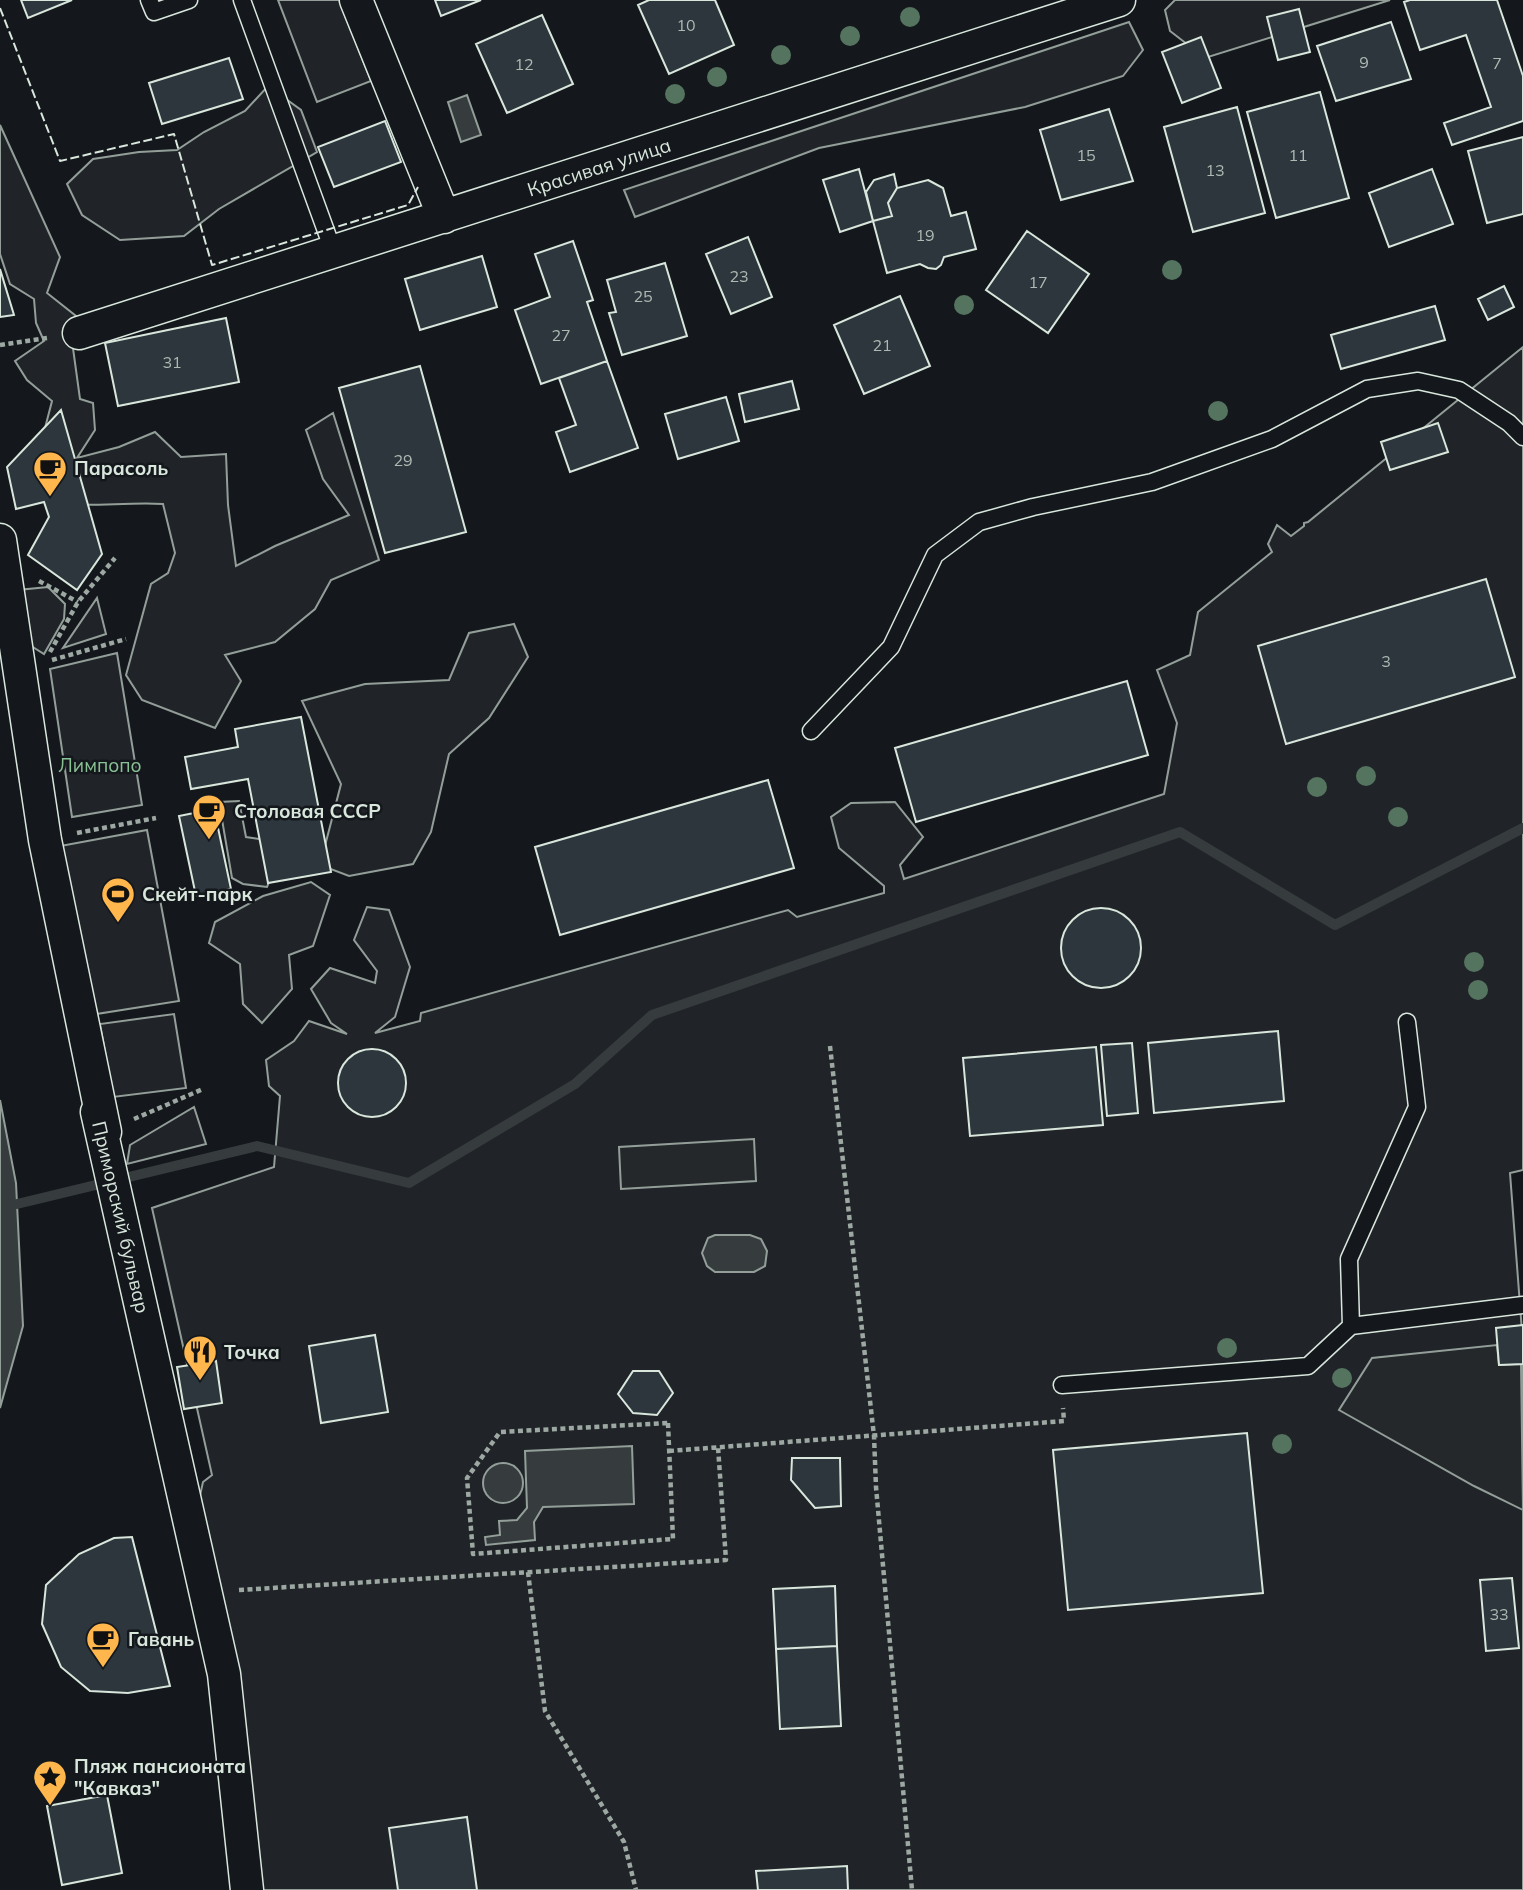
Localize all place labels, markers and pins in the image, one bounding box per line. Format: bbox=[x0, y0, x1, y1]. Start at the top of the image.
cafe icon: Парасоль bbox=[31, 449, 69, 498]
place label: Парасоль bbox=[74, 456, 169, 480]
cafe icon: Столовая СССР bbox=[190, 792, 228, 841]
place label: Столовая СССР bbox=[234, 799, 381, 823]
sports icon: Скейт-парк bbox=[99, 875, 137, 924]
place label: Скейт-парк bbox=[142, 882, 253, 906]
restaurant icon: Точка bbox=[181, 1333, 219, 1382]
place label: Точка bbox=[224, 1340, 280, 1364]
cafe icon: Гавань bbox=[84, 1620, 122, 1669]
place label: Гавань bbox=[128, 1627, 194, 1651]
place label: Пляж пансионата "Кавказ" bbox=[74, 1754, 246, 1800]
place icon: Пляж пансионата "Кавказ" bbox=[31, 1758, 69, 1807]

